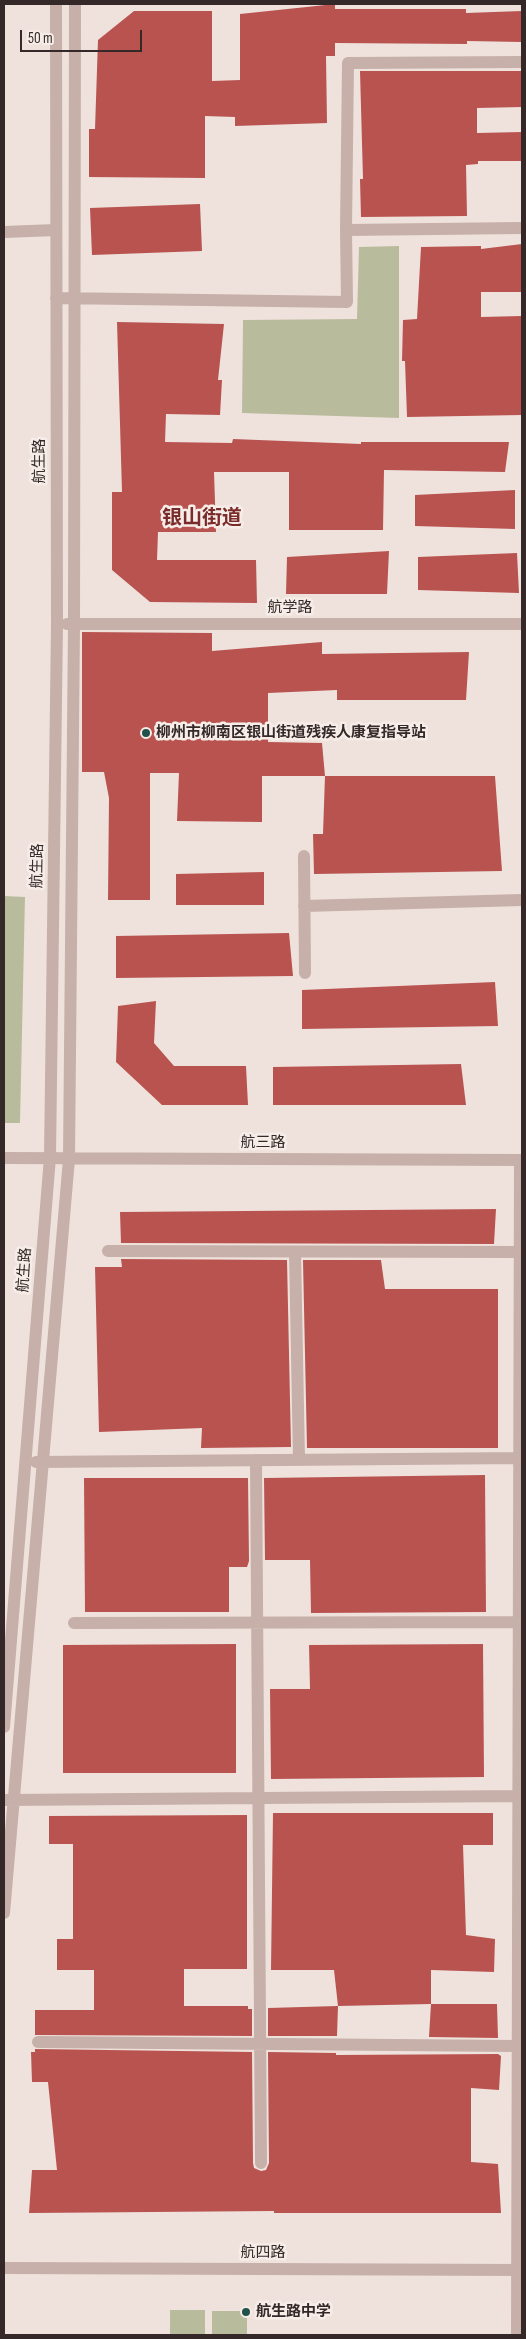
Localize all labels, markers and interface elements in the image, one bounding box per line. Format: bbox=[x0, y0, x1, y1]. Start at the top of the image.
scale bar bbox=[22, 20, 145, 52]
text: 50 m bbox=[28, 29, 53, 48]
street label: 航生路 bbox=[31, 439, 49, 483]
district label: 银山街道 bbox=[162, 507, 242, 531]
street label: 航学路 bbox=[268, 599, 312, 617]
place label: 柳州市柳南区银山街道残疾人康复指导站 bbox=[156, 724, 426, 742]
marker: 柳州市柳南区银山街道残疾人康复指导站 bbox=[140, 727, 152, 739]
street label: 航生路 bbox=[29, 843, 47, 889]
street label: 航三路 bbox=[241, 1134, 285, 1152]
street label: 航生路 bbox=[14, 1247, 36, 1293]
street label: 航四路 bbox=[241, 2244, 285, 2262]
place label: 航生路中学 bbox=[256, 2303, 331, 2321]
marker: 航生路中学 bbox=[240, 2306, 252, 2318]

